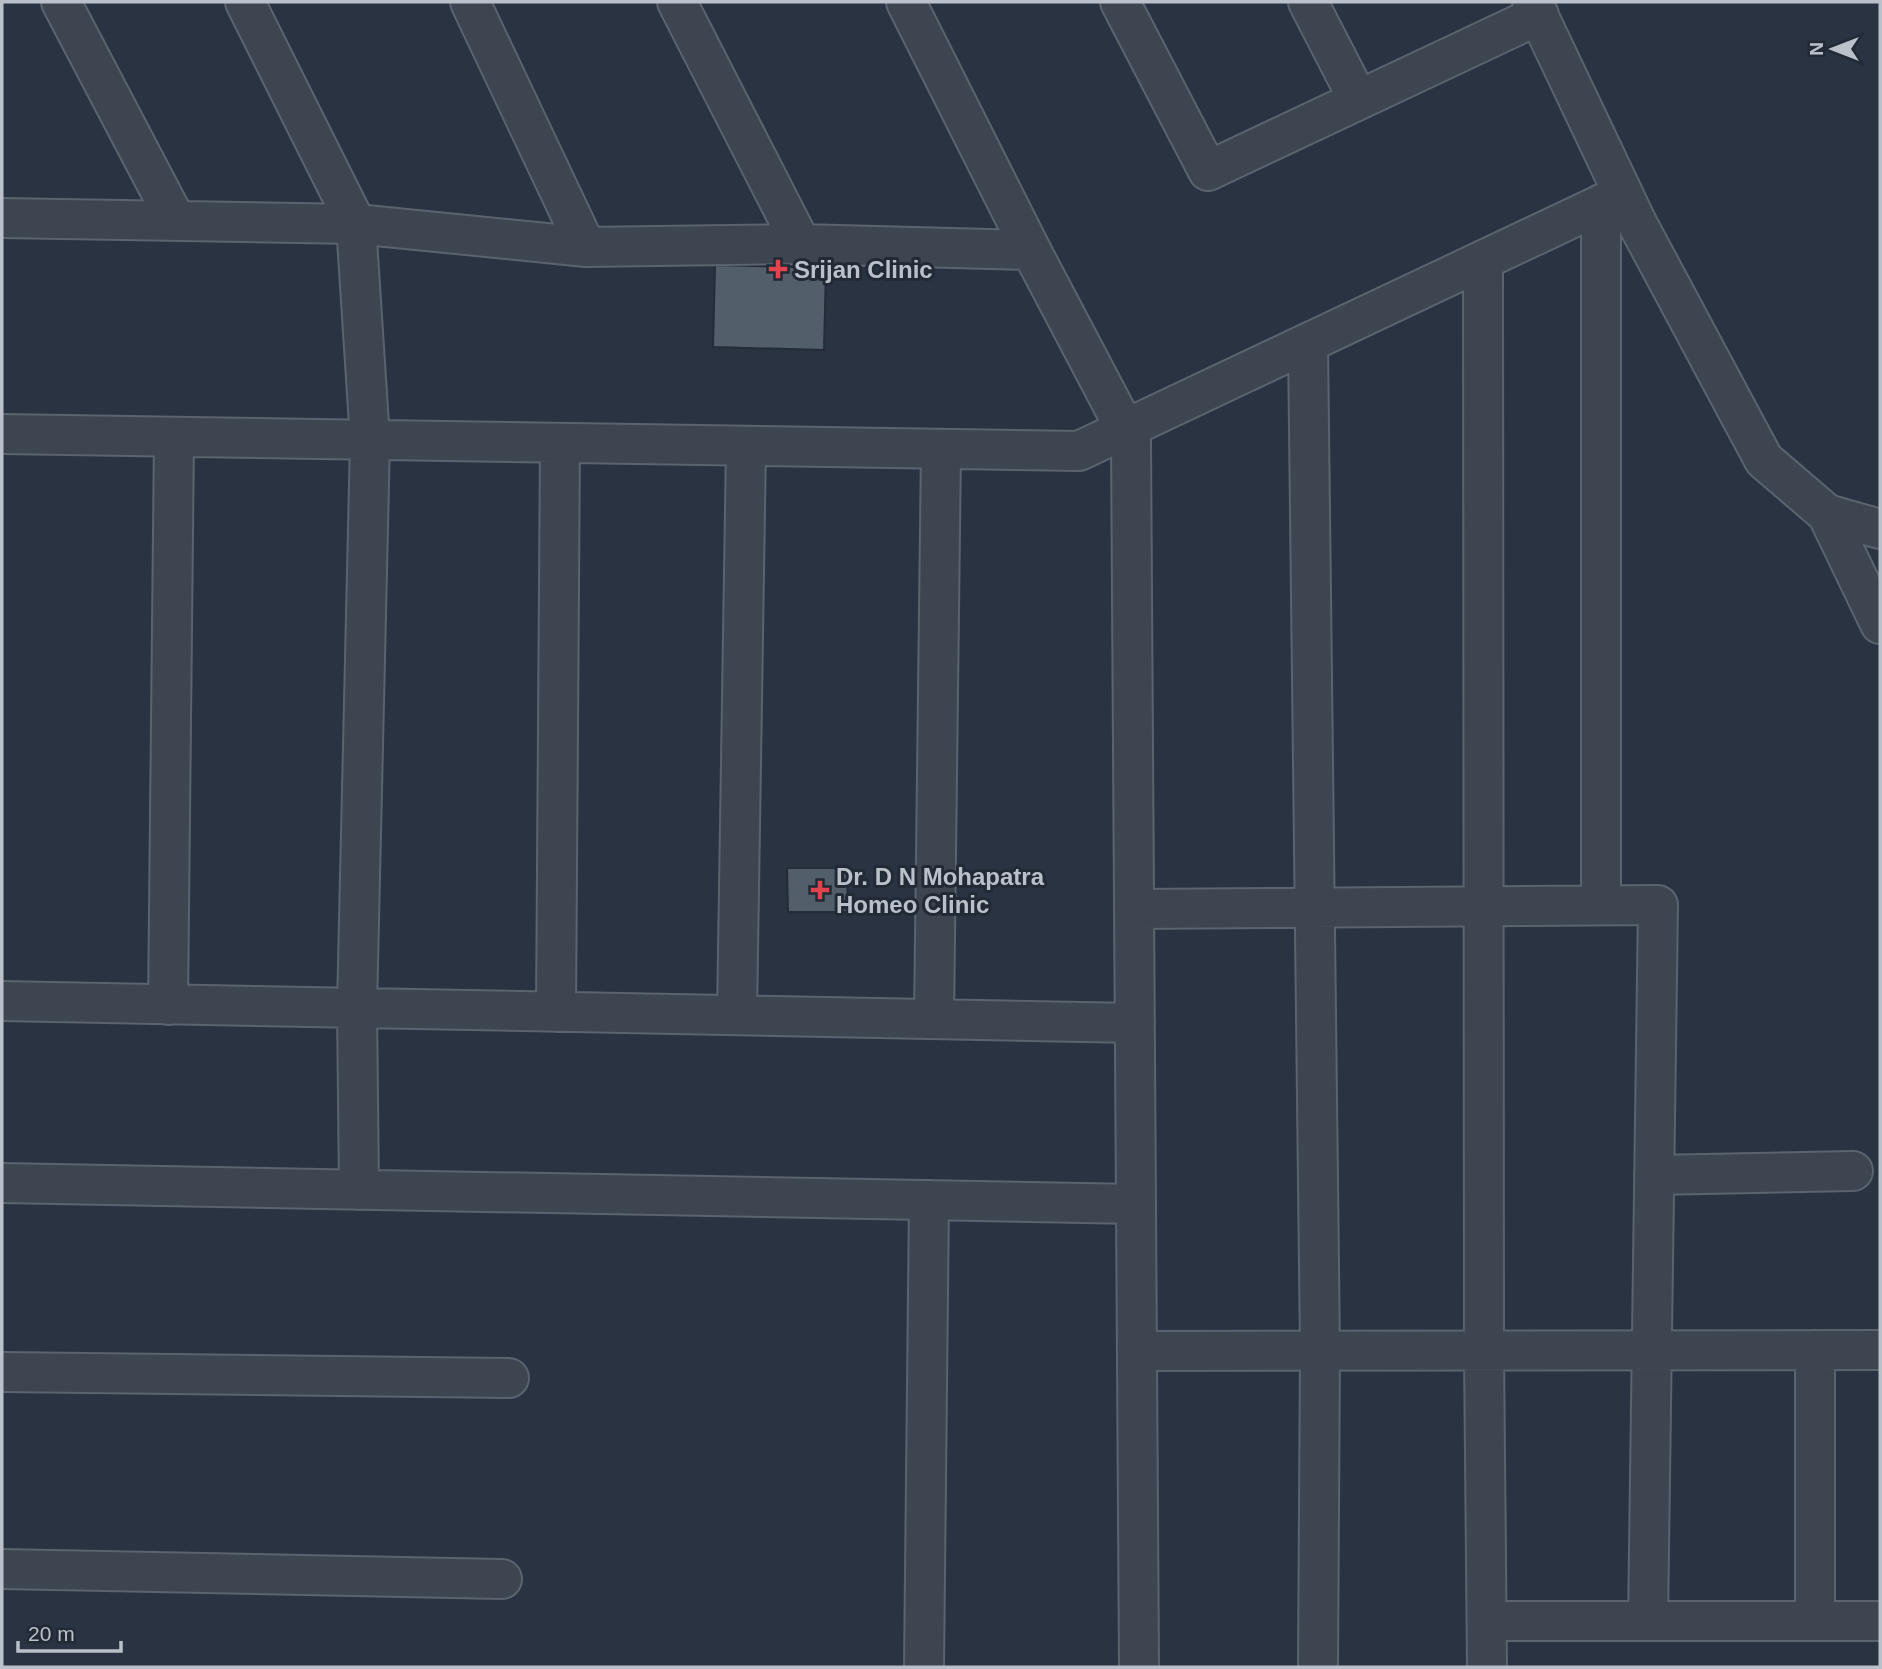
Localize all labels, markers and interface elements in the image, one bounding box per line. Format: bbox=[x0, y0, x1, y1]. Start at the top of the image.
north arrow bbox=[1798, 14, 1868, 84]
text: N bbox=[1806, 42, 1827, 56]
place label: Srijan Clinic bbox=[794, 256, 933, 283]
marker: Srijan Clinic bbox=[768, 259, 788, 279]
place label: Dr. D N Mohapatra Homeo Clinic bbox=[836, 863, 1045, 918]
marker: Dr. D N Mohapatra Homeo Clinic bbox=[810, 880, 830, 900]
scale bar bbox=[18, 1610, 121, 1654]
text: 20 m bbox=[28, 1622, 75, 1645]

